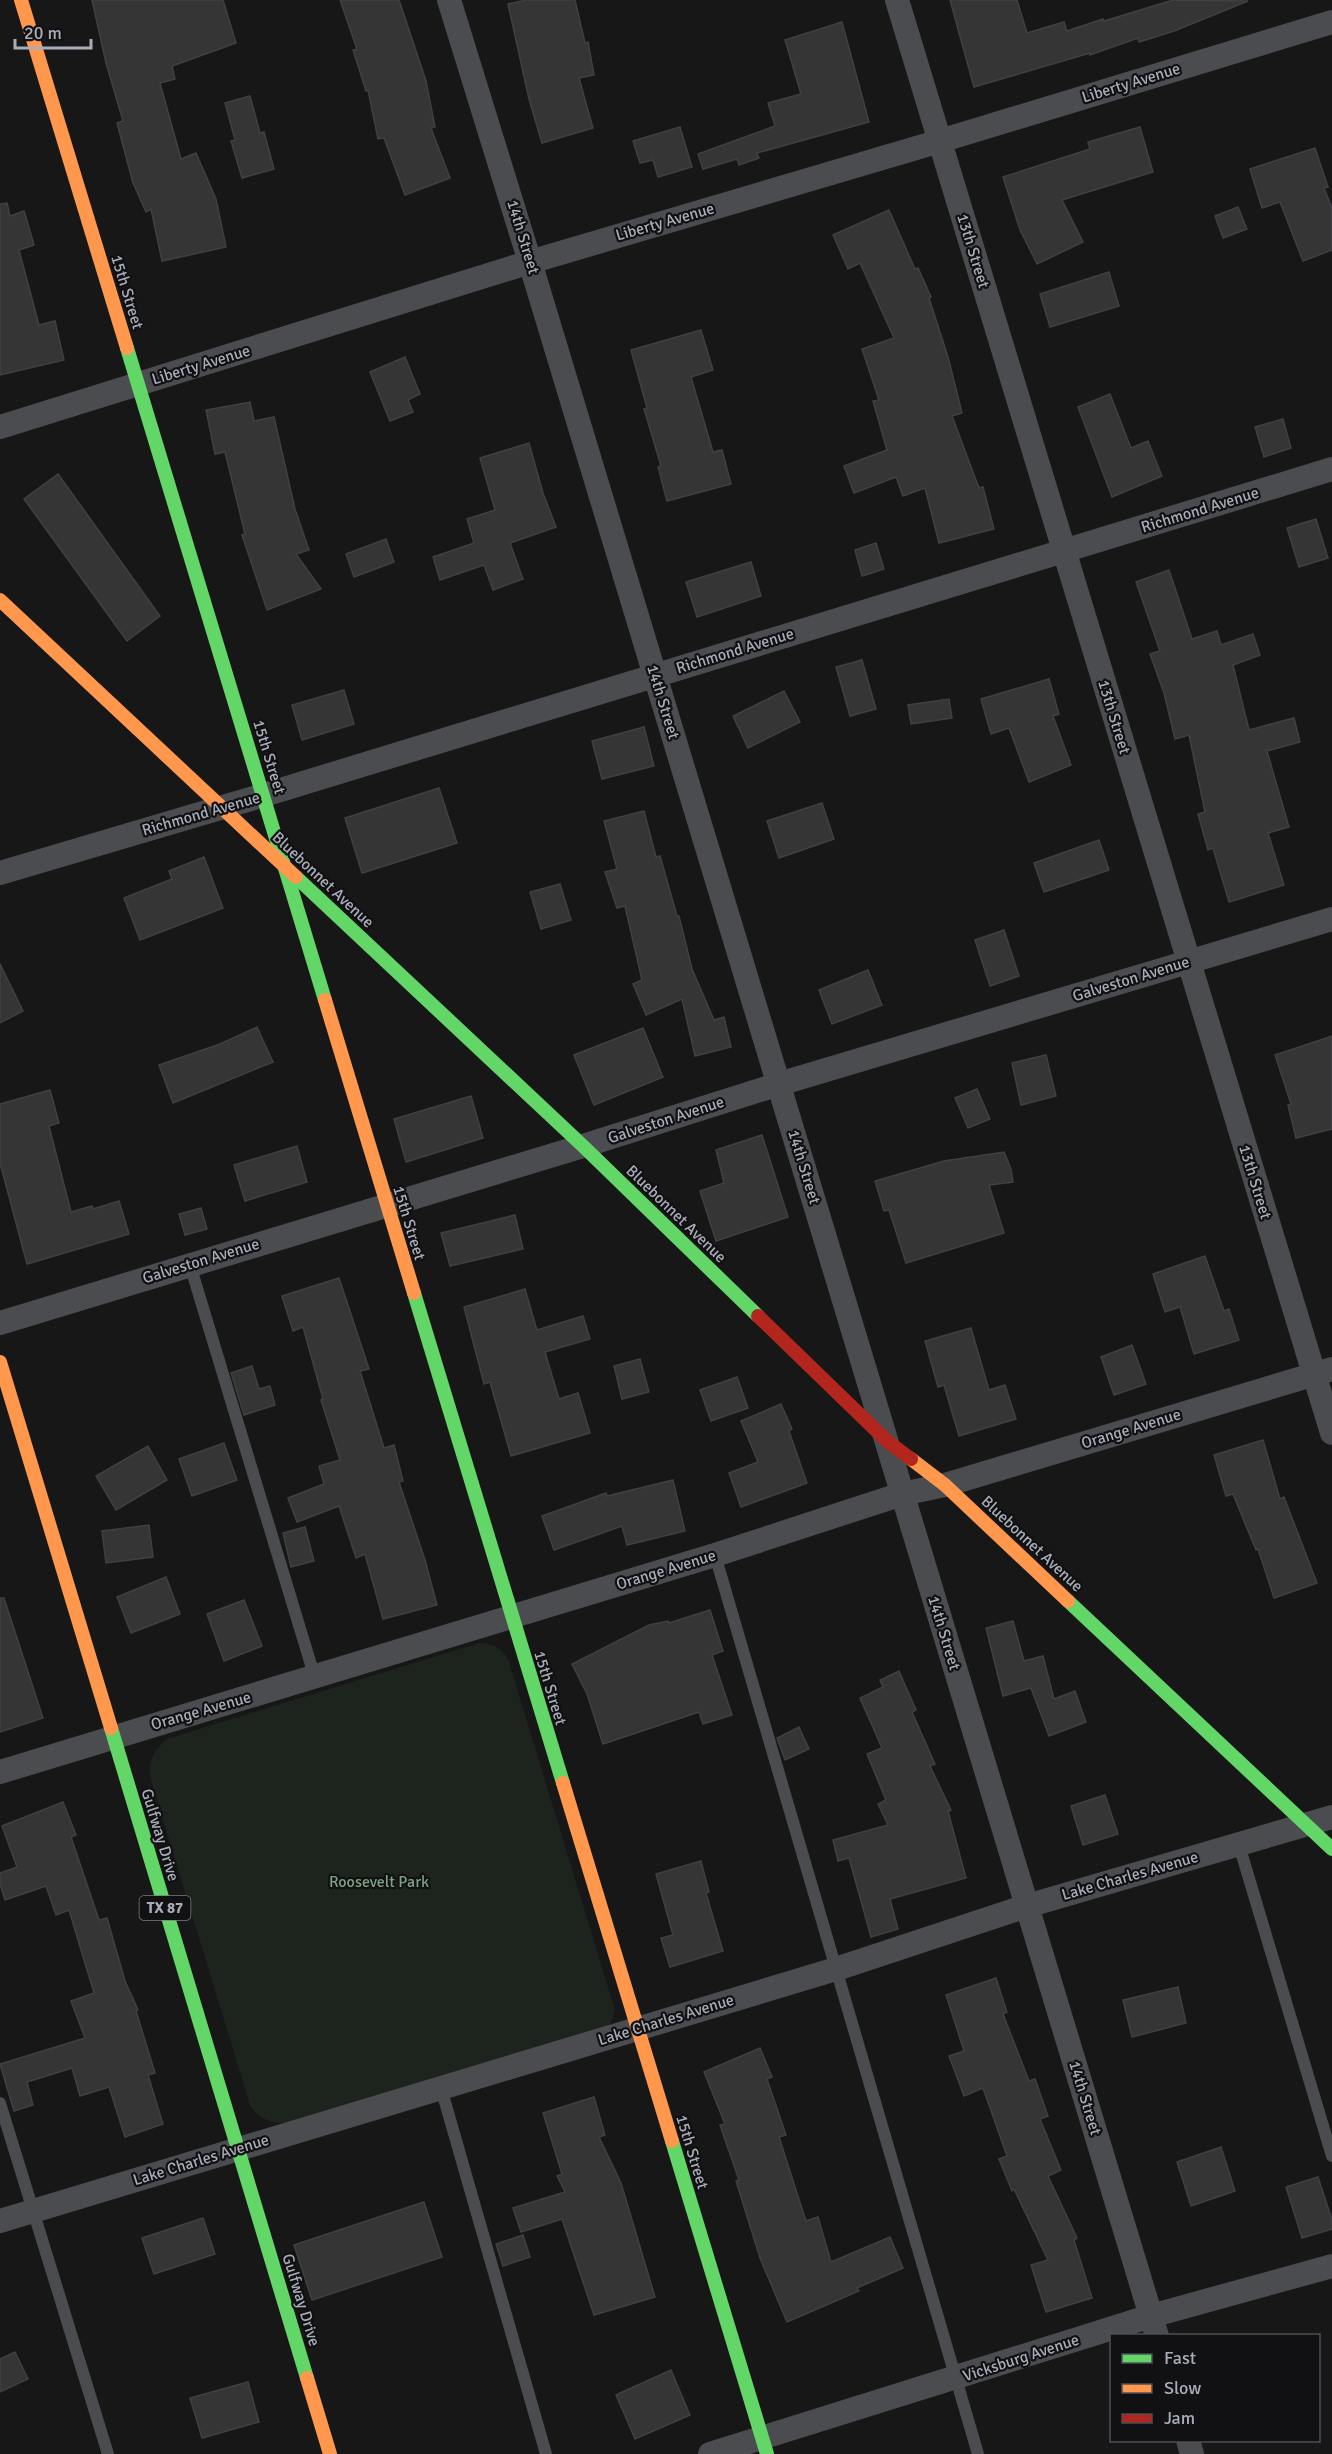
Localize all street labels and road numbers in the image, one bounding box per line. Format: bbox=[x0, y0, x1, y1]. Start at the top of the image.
street label: Liberty Avenue bbox=[1079, 59, 1183, 107]
street label: 14th Street bbox=[502, 197, 544, 277]
street label: Liberty Avenue bbox=[613, 198, 717, 246]
street label: 13th Street bbox=[952, 211, 994, 291]
street label: 15th Street bbox=[106, 252, 148, 332]
street label: Liberty Avenue bbox=[149, 341, 253, 389]
street label: Richmond Avenue bbox=[1139, 483, 1261, 537]
street label: Richmond Avenue bbox=[674, 624, 796, 678]
street label: 14th Street bbox=[642, 662, 684, 742]
street label: 13th Street bbox=[1093, 677, 1135, 757]
street label: 15th Street bbox=[248, 717, 290, 797]
street label: Richmond Avenue bbox=[140, 788, 262, 840]
street label: Bluebonnet Avenue bbox=[268, 828, 378, 932]
street label: Galveston Avenue bbox=[1070, 952, 1192, 1006]
street label: Galveston Avenue bbox=[605, 1092, 727, 1148]
street label: 14th Street bbox=[783, 1127, 825, 1207]
street label: 13th Street bbox=[1234, 1142, 1276, 1222]
street label: Bluebonnet Avenue bbox=[621, 1161, 731, 1267]
street label: 15th Street bbox=[388, 1183, 430, 1263]
street label: Galveston Avenue bbox=[140, 1234, 262, 1288]
street label: Orange Avenue bbox=[1079, 1404, 1183, 1454]
street label: Bluebonnet Avenue bbox=[977, 1492, 1087, 1596]
street label: Orange Avenue bbox=[614, 1545, 718, 1595]
street label: 14th Street bbox=[923, 1593, 965, 1673]
street label: 15th Street bbox=[529, 1648, 571, 1728]
street label: Orange Avenue bbox=[149, 1687, 253, 1735]
street label: Gulfway Drive bbox=[136, 1786, 184, 1884]
street label: Lake Charles Avenue bbox=[1059, 1847, 1201, 1905]
road number: TX 87 bbox=[140, 1896, 190, 1920]
street label: Lake Charles Avenue bbox=[596, 1990, 736, 2050]
street label: 14th Street bbox=[1064, 2058, 1106, 2138]
street label: 15th Street bbox=[671, 2112, 713, 2192]
street label: Lake Charles Avenue bbox=[131, 2130, 271, 2190]
street label: Gulfway Drive bbox=[277, 2251, 325, 2349]
street label: Vicksburg Avenue bbox=[960, 2330, 1082, 2386]

